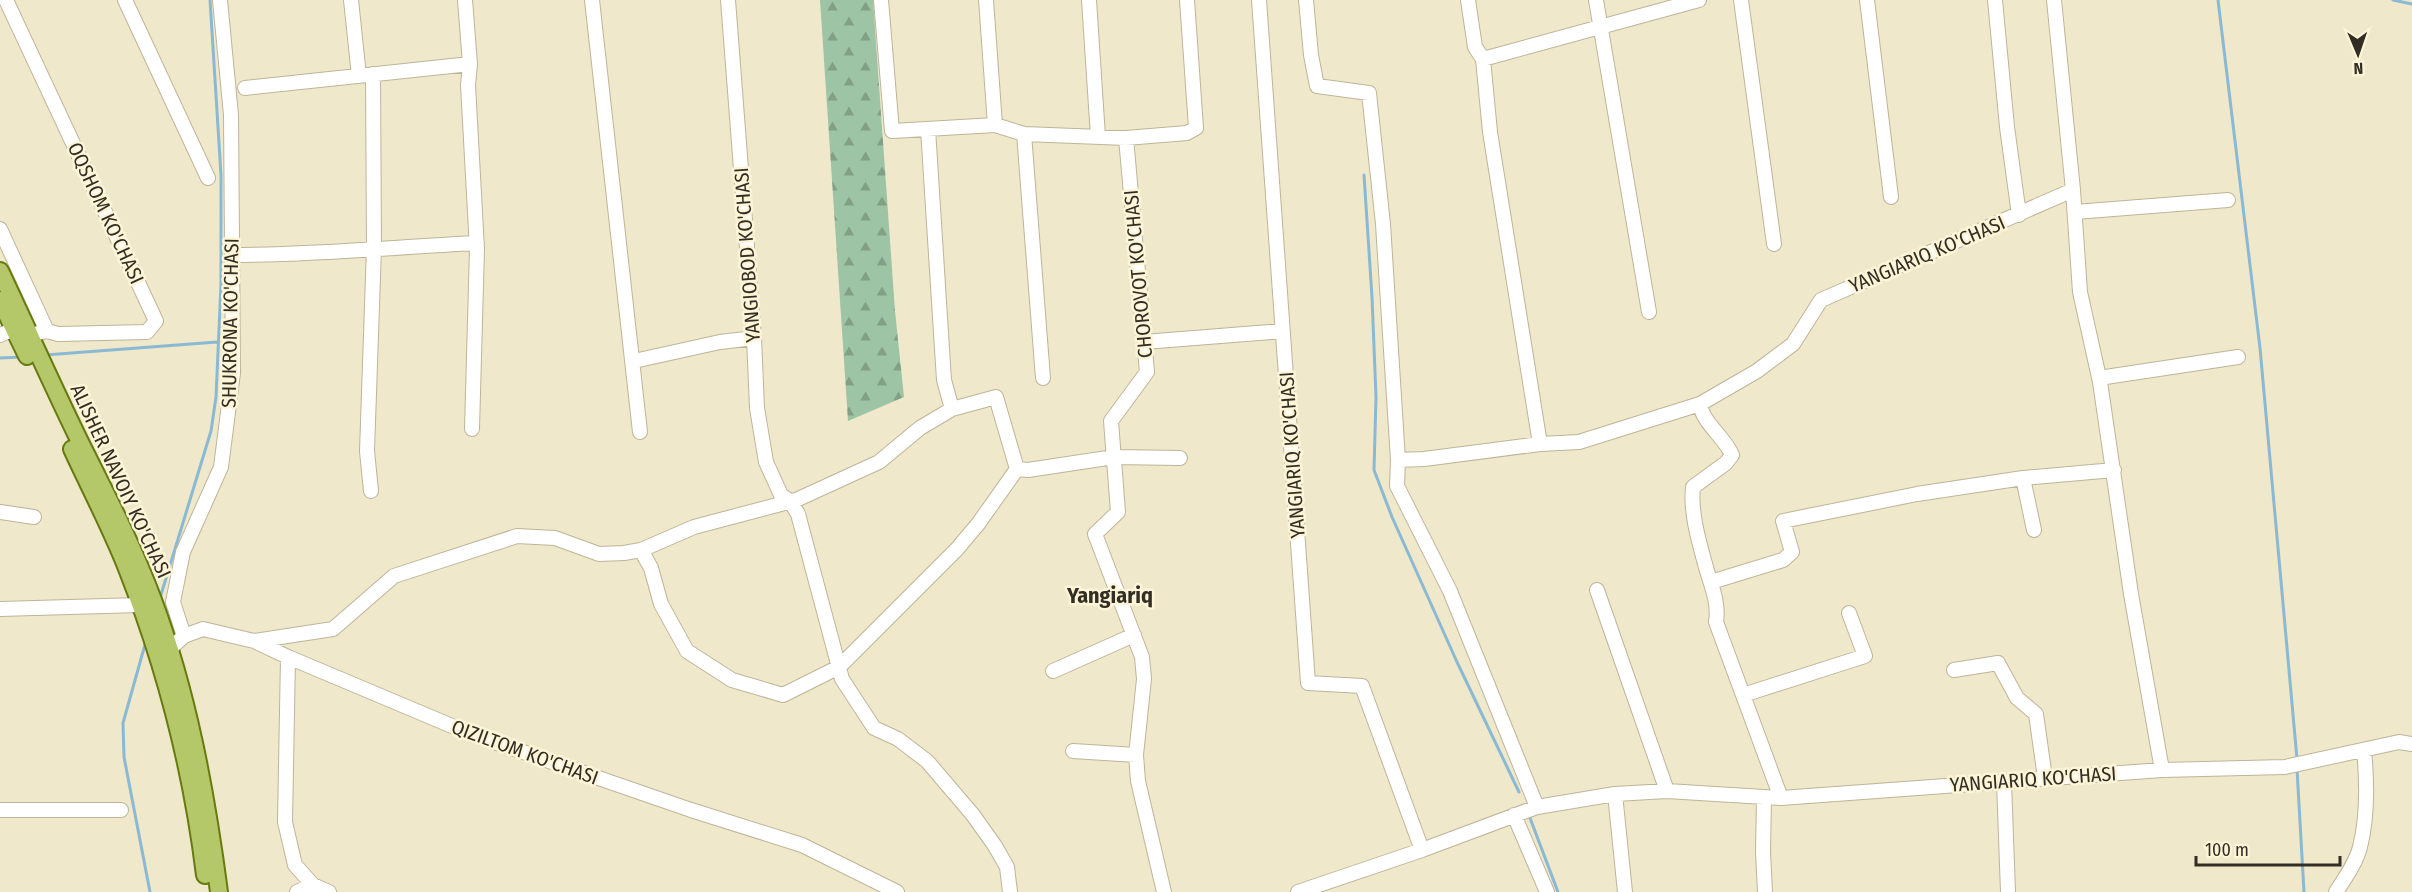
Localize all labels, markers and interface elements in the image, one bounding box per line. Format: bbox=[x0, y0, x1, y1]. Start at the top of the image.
north arrow bbox=[2328, 24, 2388, 84]
text: N bbox=[2353, 59, 2364, 78]
street label: OQSHOM KO'CHASI bbox=[63, 138, 149, 288]
street label: YANGIOBOD KO'CHASI bbox=[729, 167, 765, 343]
street label: CHOROVOT KO'CHASI bbox=[1119, 189, 1157, 359]
street label: YANGIARIQ KO'CHASI bbox=[1845, 210, 2009, 298]
street label: SHUKRONA KO'CHASI bbox=[217, 238, 243, 408]
street label: YANGIARIQ KO'CHASI bbox=[1274, 371, 1310, 539]
street label: ALISHER NAVOIY KO'CHASI bbox=[65, 380, 177, 582]
district label: Yangiariq bbox=[1066, 582, 1153, 609]
street label: QIZILTOM KO'CHASI bbox=[448, 714, 602, 790]
street label: YANGIARIQ KO'CHASI bbox=[1949, 761, 2117, 797]
scale bar bbox=[2196, 829, 2340, 867]
text: 100 m bbox=[2205, 839, 2249, 861]

